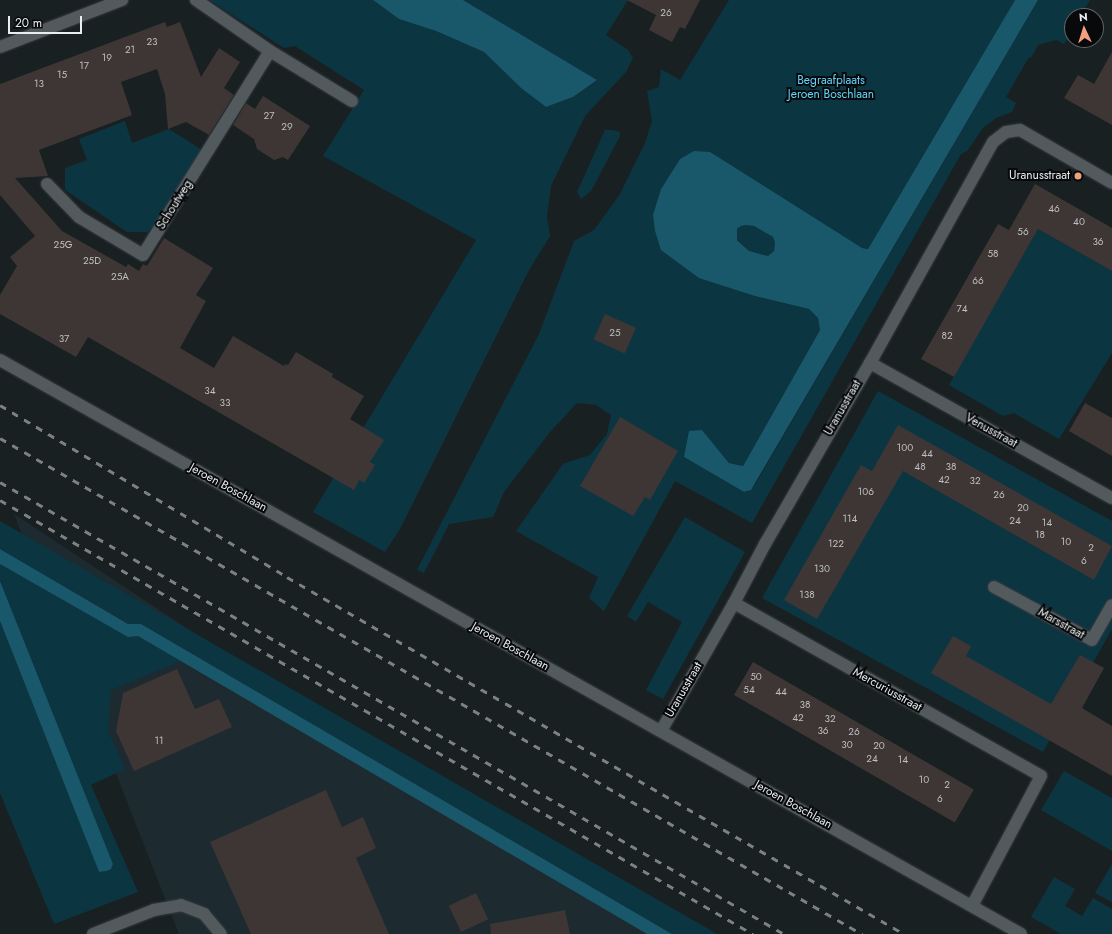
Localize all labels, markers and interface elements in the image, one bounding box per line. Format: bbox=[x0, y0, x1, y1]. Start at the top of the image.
house number: 26 bbox=[660, 7, 672, 19]
scale bar bbox=[10, 8, 84, 34]
north arrow bbox=[1064, 8, 1104, 48]
text: N bbox=[1078, 9, 1088, 25]
text: 20 m bbox=[15, 14, 42, 32]
house number: 23 bbox=[146, 36, 158, 48]
house number: 21 bbox=[125, 44, 135, 56]
house number: 19 bbox=[102, 52, 112, 64]
house number: 17 bbox=[79, 60, 89, 72]
house number: 15 bbox=[57, 69, 67, 81]
park label: Begraafplaats Jeroen Boschlaan bbox=[788, 74, 874, 102]
house number: 13 bbox=[34, 78, 44, 90]
house number: 27 bbox=[264, 110, 274, 122]
house number: 29 bbox=[281, 121, 293, 133]
place label: Uranusstraat bbox=[1009, 169, 1070, 183]
marker: Uranusstraat bbox=[1073, 171, 1083, 181]
street label: Schoutweg bbox=[154, 178, 196, 232]
house number: 46 bbox=[1048, 203, 1060, 215]
house number: 40 bbox=[1073, 216, 1085, 228]
house number: 56 bbox=[1017, 226, 1029, 238]
house number: 36 bbox=[1092, 236, 1104, 248]
house number: 25G bbox=[53, 239, 73, 251]
house number: 58 bbox=[987, 248, 999, 260]
house number: 25D bbox=[83, 255, 101, 267]
house number: 25A bbox=[111, 271, 129, 283]
house number: 66 bbox=[972, 275, 984, 287]
house number: 74 bbox=[956, 303, 968, 315]
house number: 25 bbox=[609, 327, 621, 339]
house number: 82 bbox=[941, 330, 953, 342]
house number: 37 bbox=[59, 333, 69, 345]
street label: Uranusstraat bbox=[821, 378, 865, 438]
house number: 34 bbox=[204, 385, 216, 397]
house number: 33 bbox=[220, 397, 230, 409]
street label: Venusstraat bbox=[963, 411, 1019, 451]
house number: 100 bbox=[897, 442, 913, 454]
house number: 44 bbox=[921, 448, 933, 460]
street label: Jeroen Boschlaan bbox=[187, 461, 269, 515]
house number: 48 bbox=[914, 461, 926, 473]
house number: 38 bbox=[946, 461, 956, 473]
house number: 42 bbox=[938, 474, 950, 486]
house number: 32 bbox=[969, 475, 981, 487]
house number: 106 bbox=[858, 486, 874, 498]
house number: 26 bbox=[993, 489, 1005, 501]
house number: 20 bbox=[1017, 502, 1029, 514]
house number: 114 bbox=[843, 513, 857, 525]
house number: 24 bbox=[1009, 515, 1021, 527]
house number: 14 bbox=[1042, 517, 1052, 529]
house number: 18 bbox=[1035, 529, 1045, 541]
house number: 10 bbox=[1061, 536, 1071, 548]
house number: 122 bbox=[828, 538, 844, 550]
house number: 2 bbox=[1088, 542, 1094, 554]
house number: 6 bbox=[1081, 555, 1087, 567]
house number: 130 bbox=[814, 563, 830, 575]
house number: 138 bbox=[799, 589, 815, 601]
street label: Marsstraat bbox=[1035, 605, 1087, 643]
street label: Jeroen Boschlaan bbox=[469, 620, 551, 674]
street label: Uranusstraat bbox=[662, 660, 706, 720]
street label: Mercuriusstraat bbox=[850, 665, 924, 715]
house number: 50 bbox=[750, 671, 762, 683]
house number: 54 bbox=[743, 684, 755, 696]
house number: 44 bbox=[775, 686, 787, 698]
house number: 38 bbox=[800, 699, 810, 711]
house number: 42 bbox=[792, 712, 804, 724]
house number: 32 bbox=[824, 713, 836, 725]
house number: 36 bbox=[817, 725, 829, 737]
house number: 26 bbox=[848, 726, 860, 738]
house number: 11 bbox=[155, 735, 163, 747]
house number: 30 bbox=[841, 739, 853, 751]
house number: 20 bbox=[873, 740, 885, 752]
house number: 24 bbox=[866, 753, 878, 765]
house number: 14 bbox=[898, 754, 908, 766]
house number: 10 bbox=[919, 774, 929, 786]
street label: Jeroen Boschlaan bbox=[752, 778, 834, 832]
house number: 2 bbox=[944, 779, 950, 791]
house number: 6 bbox=[937, 793, 943, 805]

